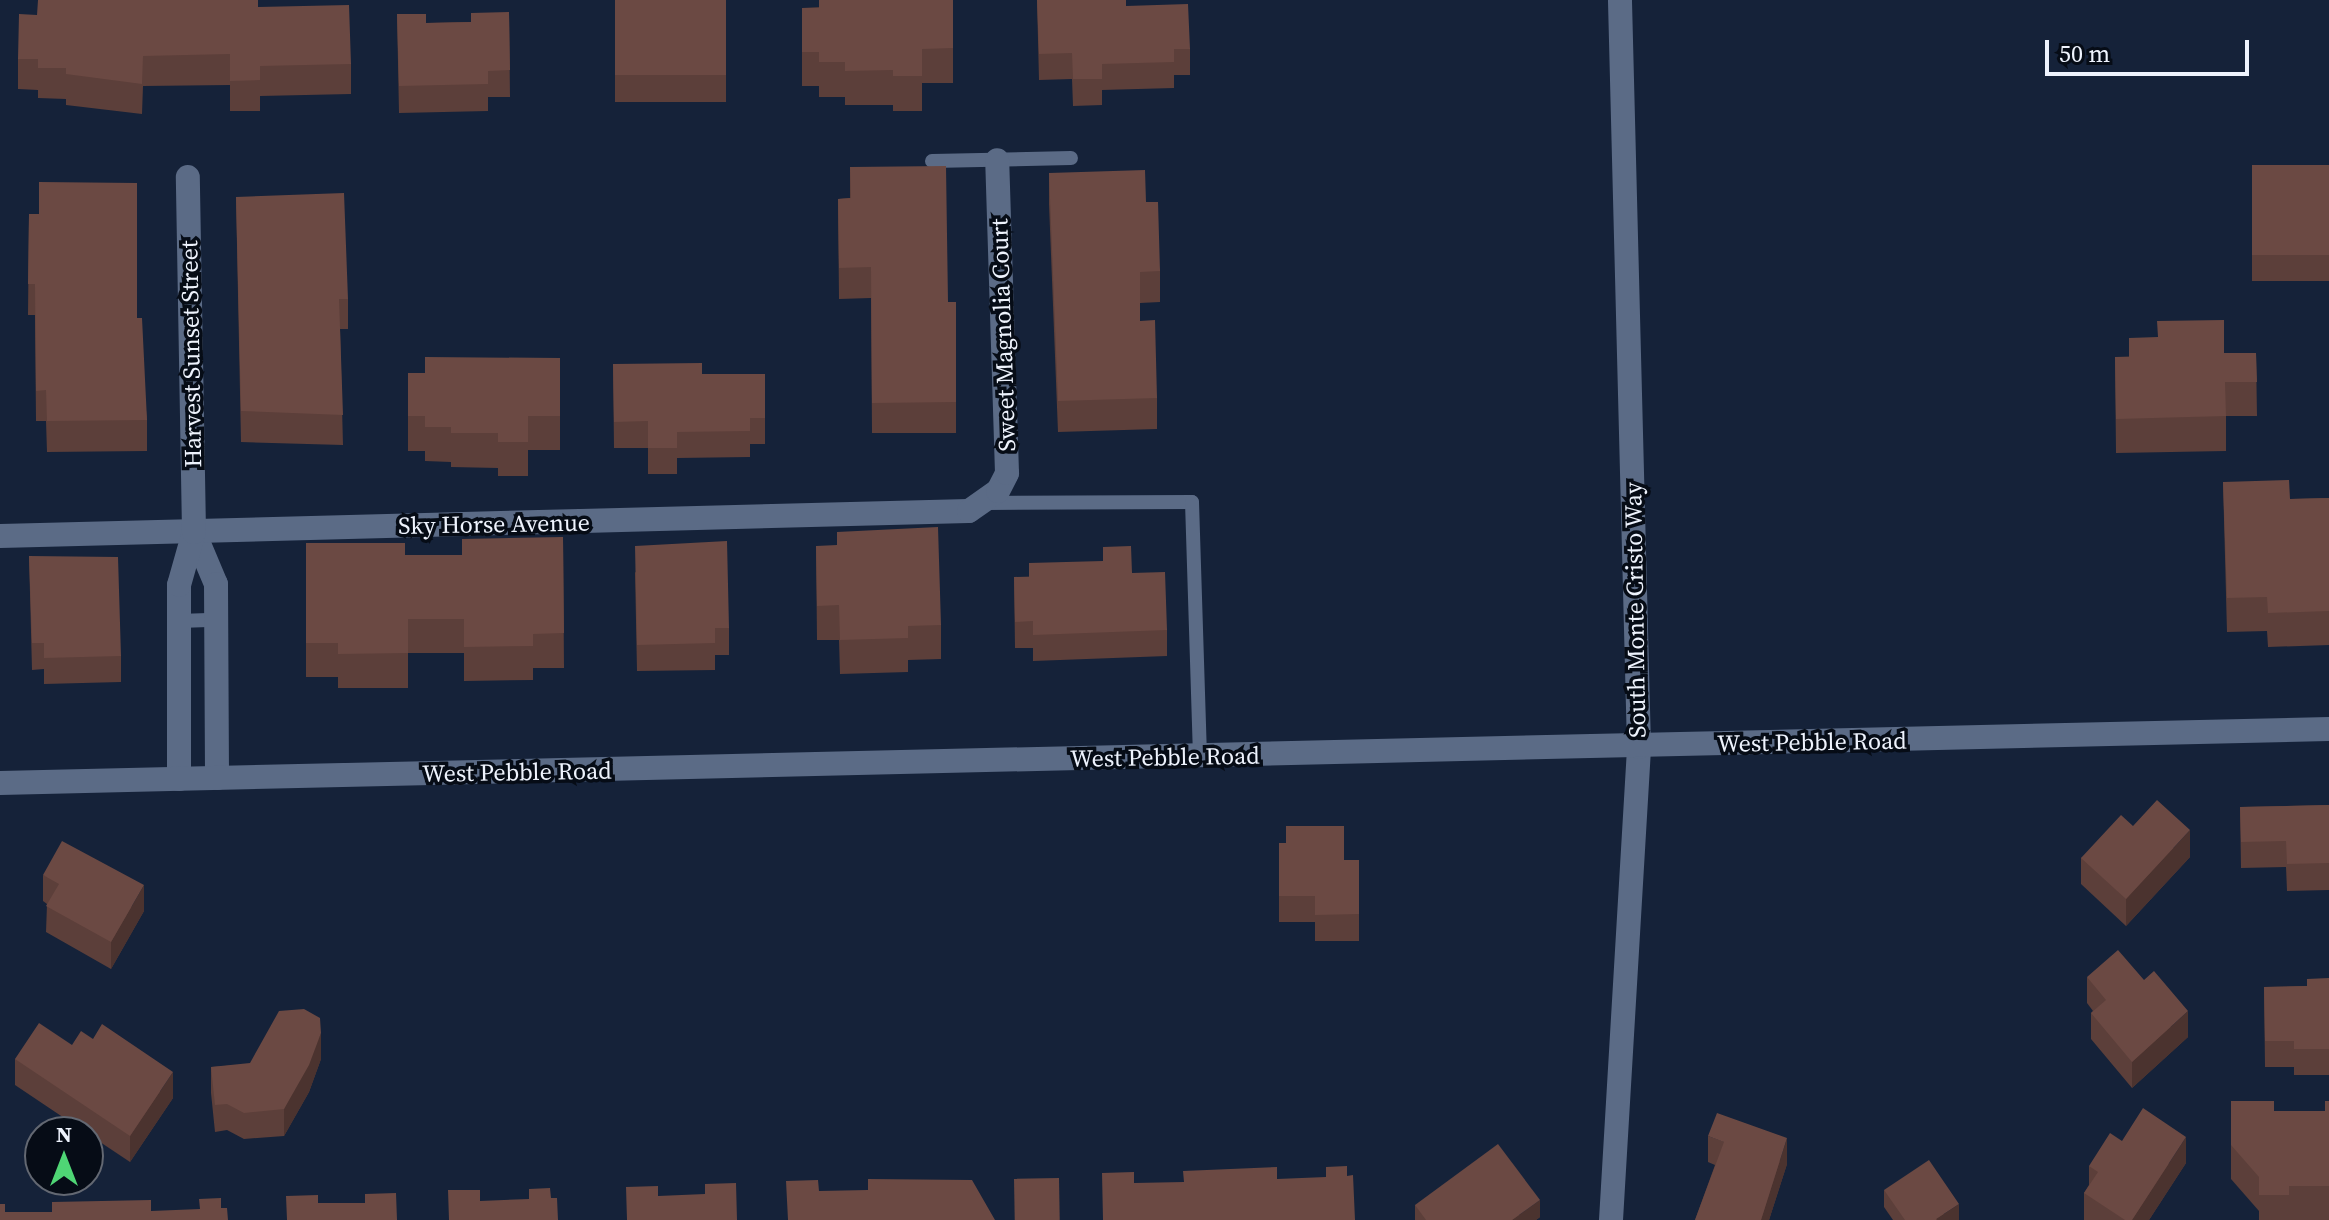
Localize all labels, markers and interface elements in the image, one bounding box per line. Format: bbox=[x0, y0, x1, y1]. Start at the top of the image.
scale bar bbox=[2049, 24, 2253, 74]
text: 50 m bbox=[2059, 37, 2110, 70]
street label: Sweet Magnolia Court bbox=[985, 218, 1021, 452]
street label: Harvest Sunset Street bbox=[175, 240, 207, 468]
street label: South Monte Cristo Way bbox=[1618, 482, 1652, 738]
street label: Sky Horse Avenue bbox=[398, 508, 590, 540]
street label: West Pebble Road bbox=[1717, 726, 1907, 758]
street label: West Pebble Road bbox=[1070, 741, 1260, 773]
street label: West Pebble Road bbox=[422, 756, 612, 788]
north arrow bbox=[24, 1116, 104, 1196]
text: N bbox=[56, 1119, 72, 1149]

